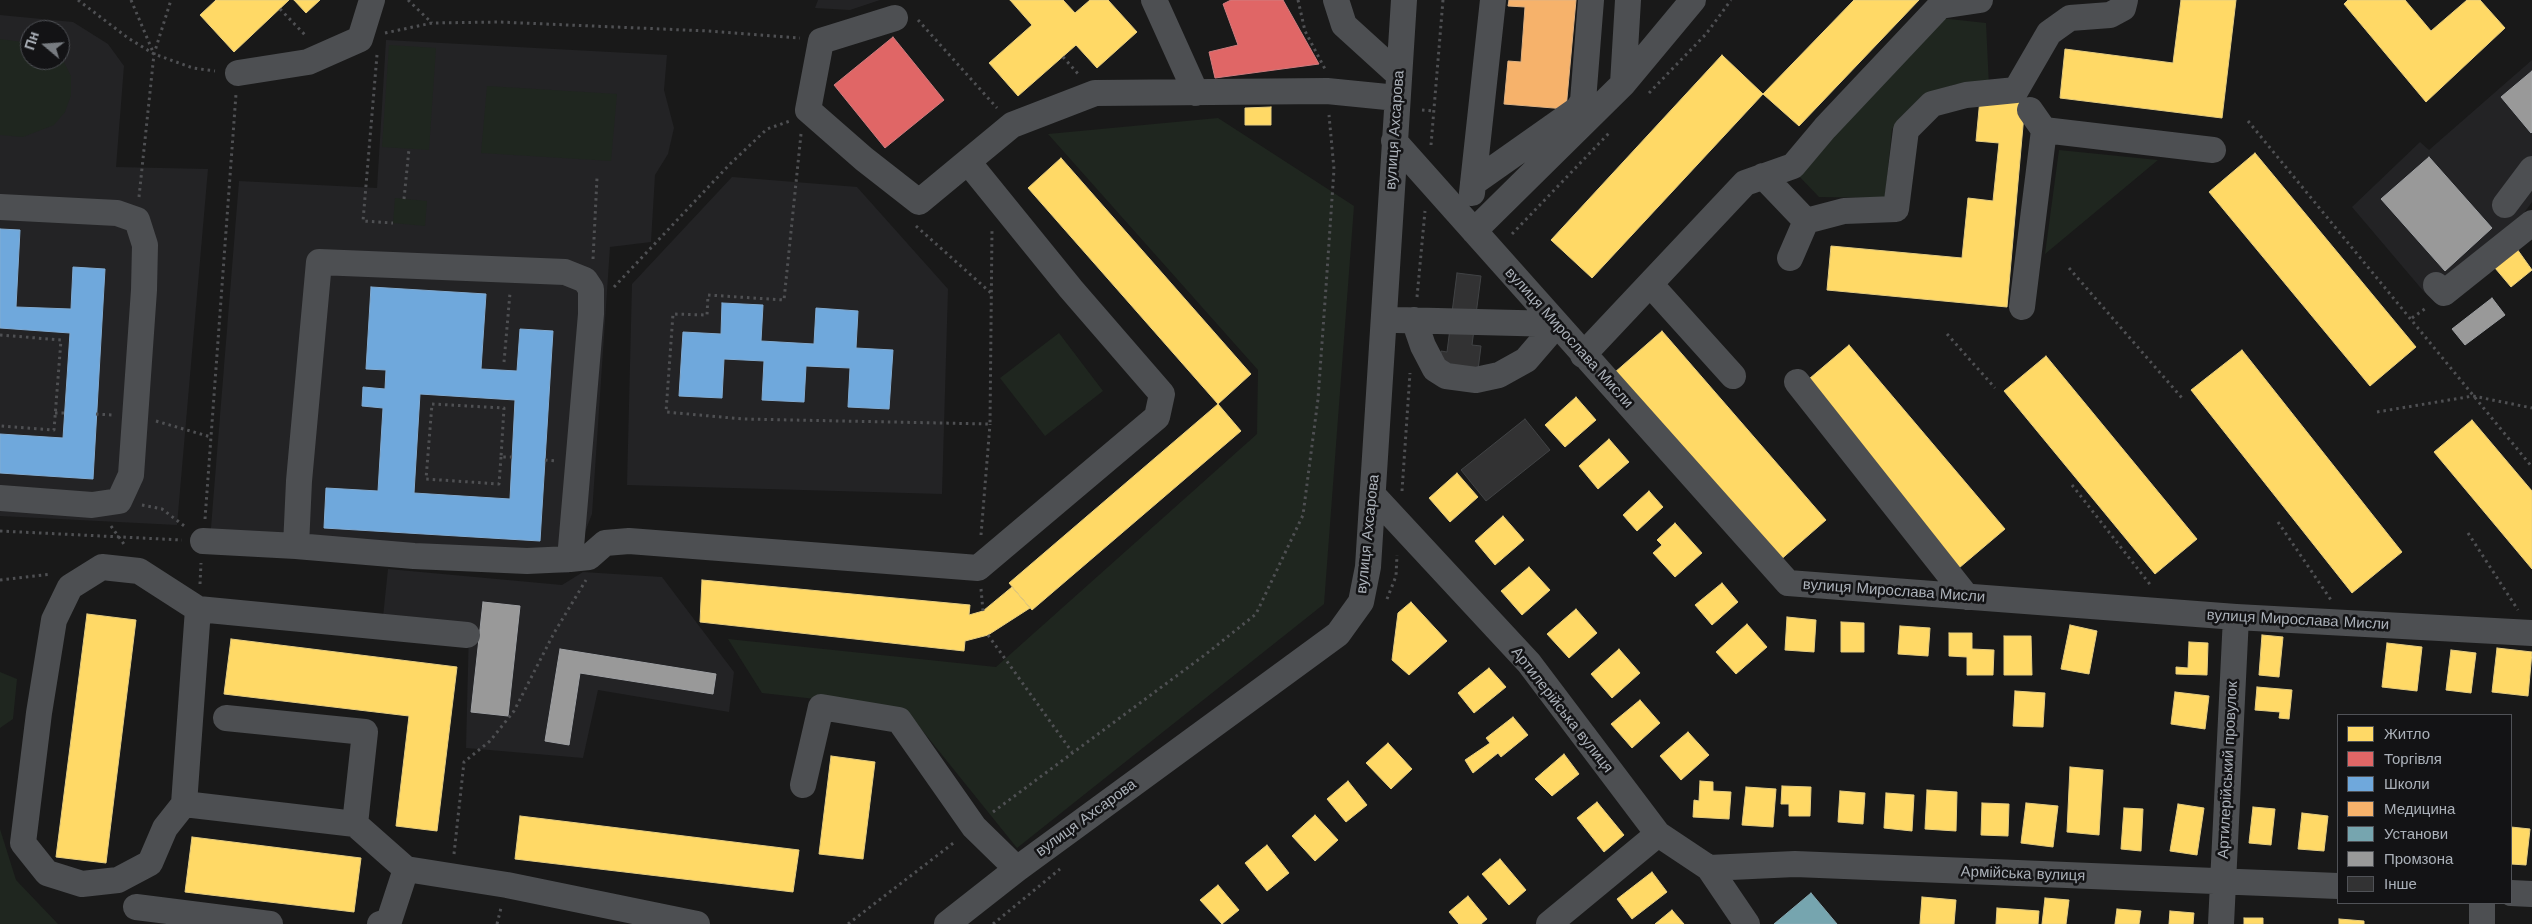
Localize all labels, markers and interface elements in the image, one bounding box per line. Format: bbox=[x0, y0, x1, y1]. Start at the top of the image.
north arrow bbox=[20, 20, 70, 70]
text: Пн bbox=[21, 29, 42, 52]
street label: вулиця Ахсарова bbox=[1382, 70, 1408, 190]
street label: вулиця Мирослава Мисли bbox=[1501, 264, 1637, 412]
street label: вулиця Ахсарова bbox=[1353, 473, 1383, 595]
street label: вулиця Мирослава Мисли bbox=[1802, 576, 1986, 606]
street label: вулиця Мирослава Мисли bbox=[2206, 606, 2390, 634]
street label: Артилерійська вулиця bbox=[1507, 643, 1617, 777]
street label: Артилерійський провулок bbox=[2214, 681, 2242, 859]
legend bbox=[2337, 714, 2512, 904]
text: Житло bbox=[2384, 725, 2430, 743]
text: Торгівля bbox=[2384, 750, 2442, 768]
text: Школи bbox=[2384, 775, 2430, 793]
street label: вулиця Ахсарова bbox=[1032, 776, 1140, 860]
text: Медицина bbox=[2384, 800, 2455, 818]
text: Установи bbox=[2384, 825, 2448, 843]
text: Промзона bbox=[2384, 850, 2453, 868]
street label: Армійська вулиця bbox=[1960, 863, 2086, 885]
text: Інше bbox=[2384, 875, 2417, 893]

